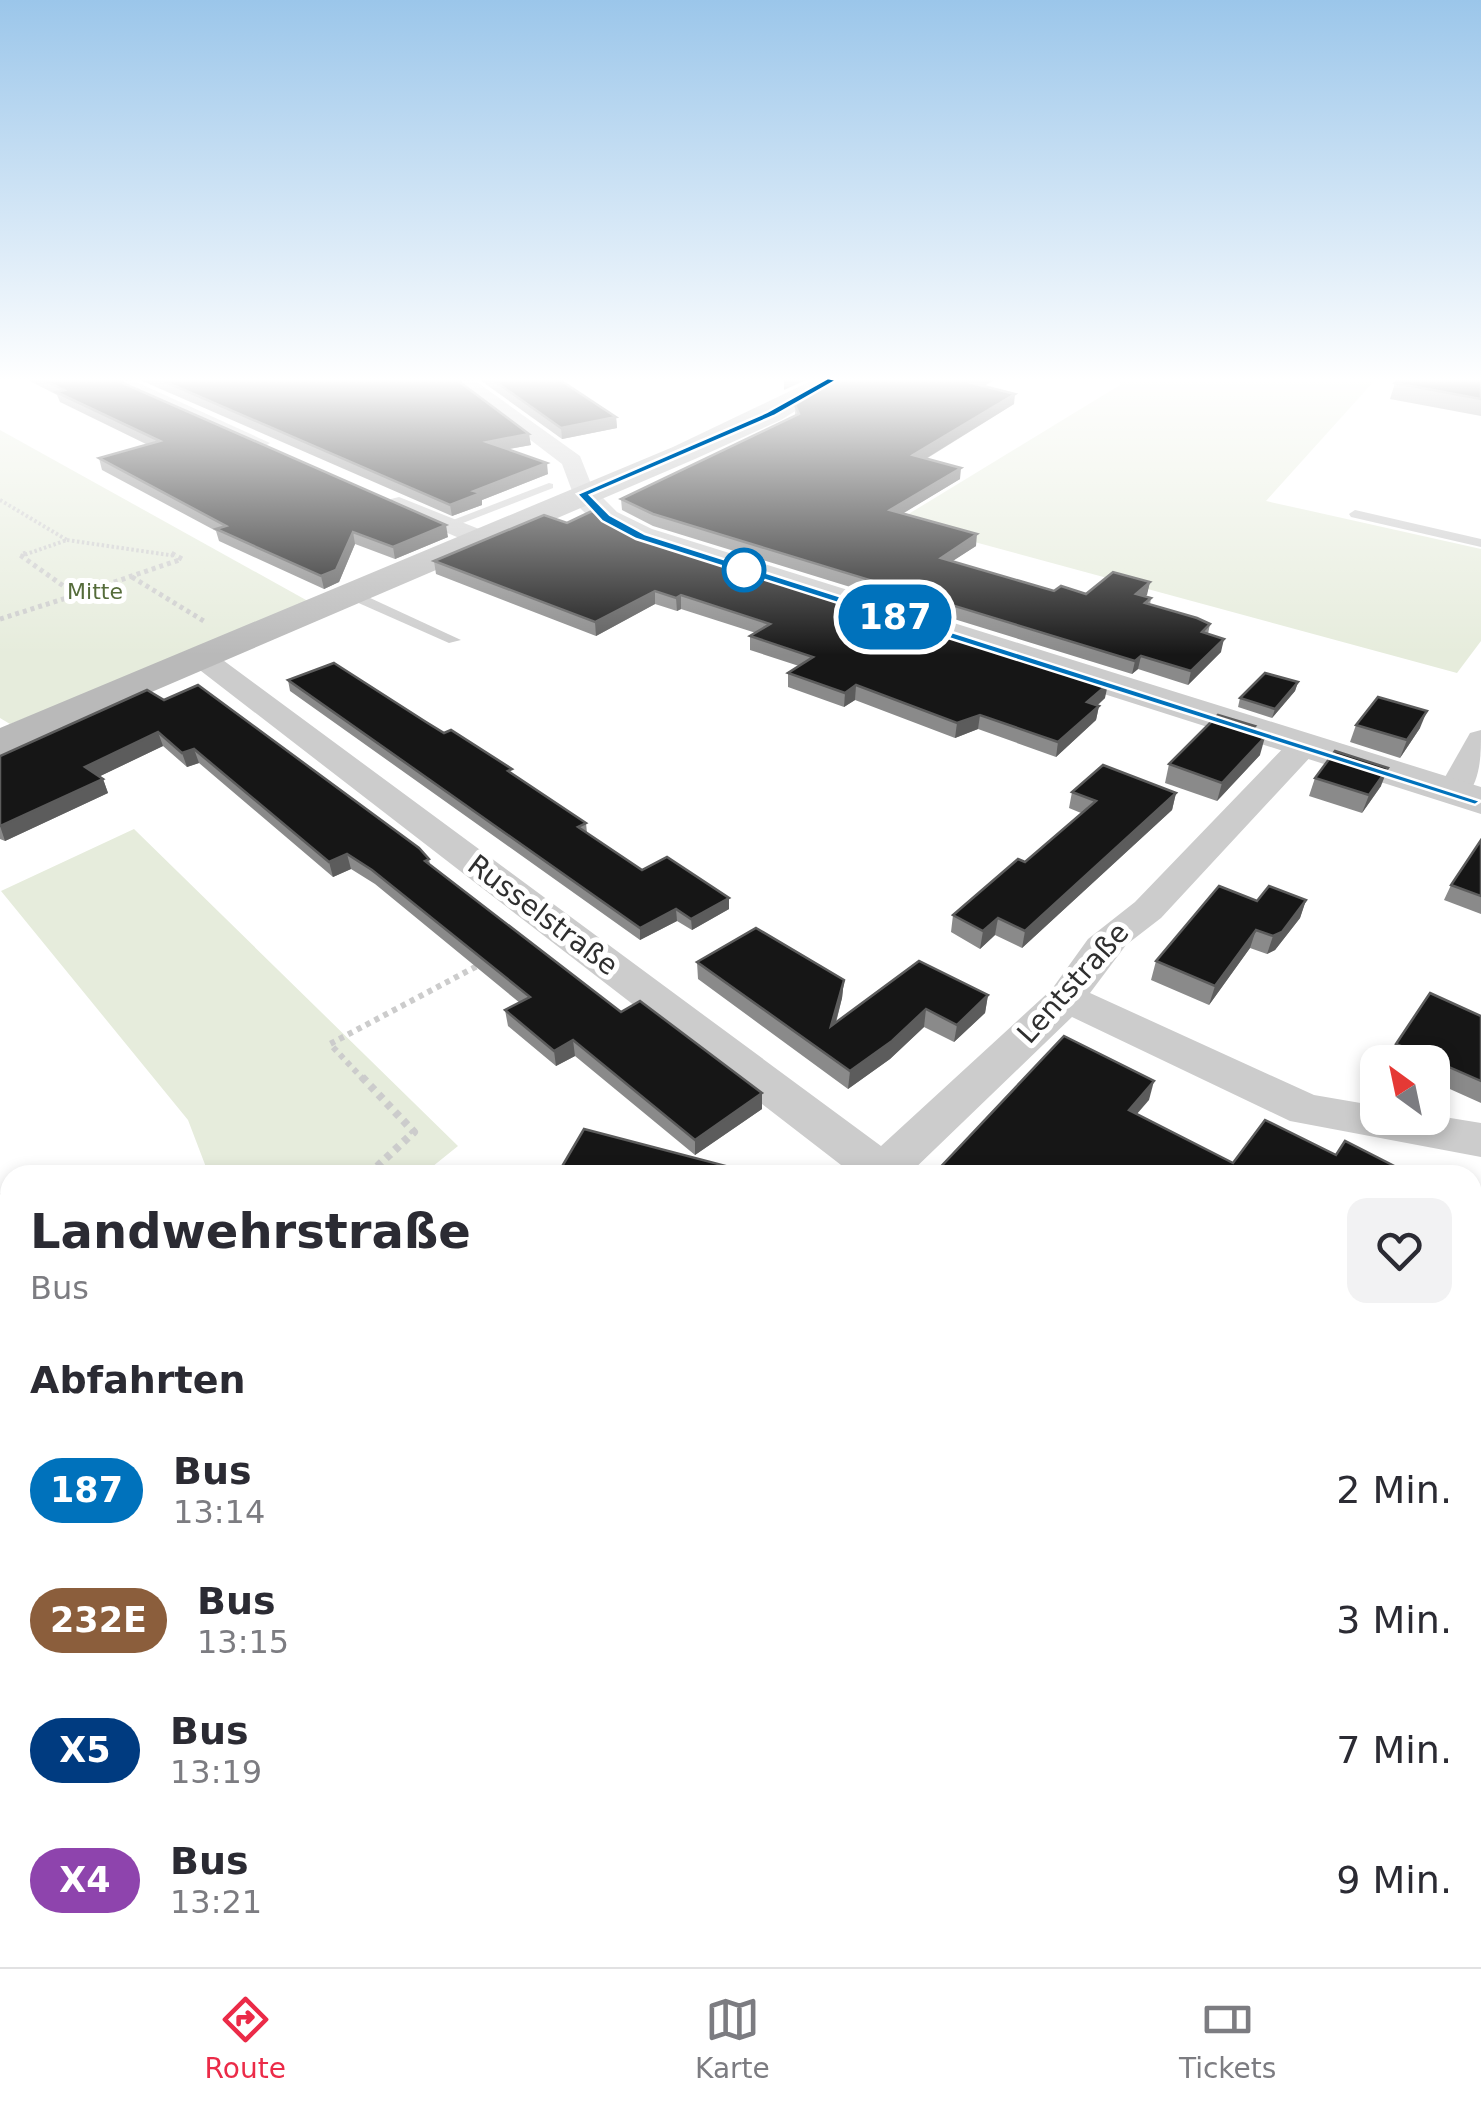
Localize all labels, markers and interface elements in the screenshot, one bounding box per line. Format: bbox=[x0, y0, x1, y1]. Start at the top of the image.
unlabelled marker bbox=[723, 549, 765, 591]
park label: Mitte bbox=[67, 579, 123, 604]
line badge: 187 bbox=[838, 584, 952, 650]
text: 187 bbox=[858, 597, 932, 637]
street label: Russelstraße bbox=[461, 848, 625, 982]
street label: Lentstraße bbox=[1010, 916, 1136, 1050]
north arrow bbox=[1360, 1045, 1450, 1135]
map controls bbox=[1360, 1045, 1450, 1135]
button: heart bbox=[1347, 1198, 1452, 1303]
text: Landwehrstraße bbox=[30, 1203, 471, 1259]
text: Bus bbox=[30, 1269, 89, 1307]
text: Abfahrten bbox=[30, 1358, 246, 1402]
text: Bus bbox=[173, 1449, 252, 1493]
text: 2 Min. bbox=[1336, 1468, 1452, 1512]
text: 187 bbox=[50, 1470, 123, 1510]
text: 13:14 bbox=[173, 1493, 265, 1531]
text: Bus bbox=[197, 1579, 276, 1623]
text: 3 Min. bbox=[1336, 1598, 1452, 1642]
text: 232E bbox=[50, 1600, 147, 1640]
text: 13:15 bbox=[197, 1623, 289, 1661]
text: Bus bbox=[170, 1709, 249, 1753]
text: 7 Min. bbox=[1336, 1728, 1452, 1772]
text: X5 bbox=[59, 1730, 111, 1770]
text: 13:19 bbox=[170, 1753, 262, 1791]
text: Bus bbox=[170, 1839, 249, 1883]
text: 9 Min. bbox=[1336, 1858, 1452, 1902]
text: X4 bbox=[59, 1860, 111, 1900]
text: 13:21 bbox=[170, 1883, 262, 1921]
tab: Route bbox=[205, 1992, 286, 2085]
tab: Karte bbox=[695, 1992, 770, 2085]
tab: Tickets bbox=[1179, 1992, 1276, 2085]

